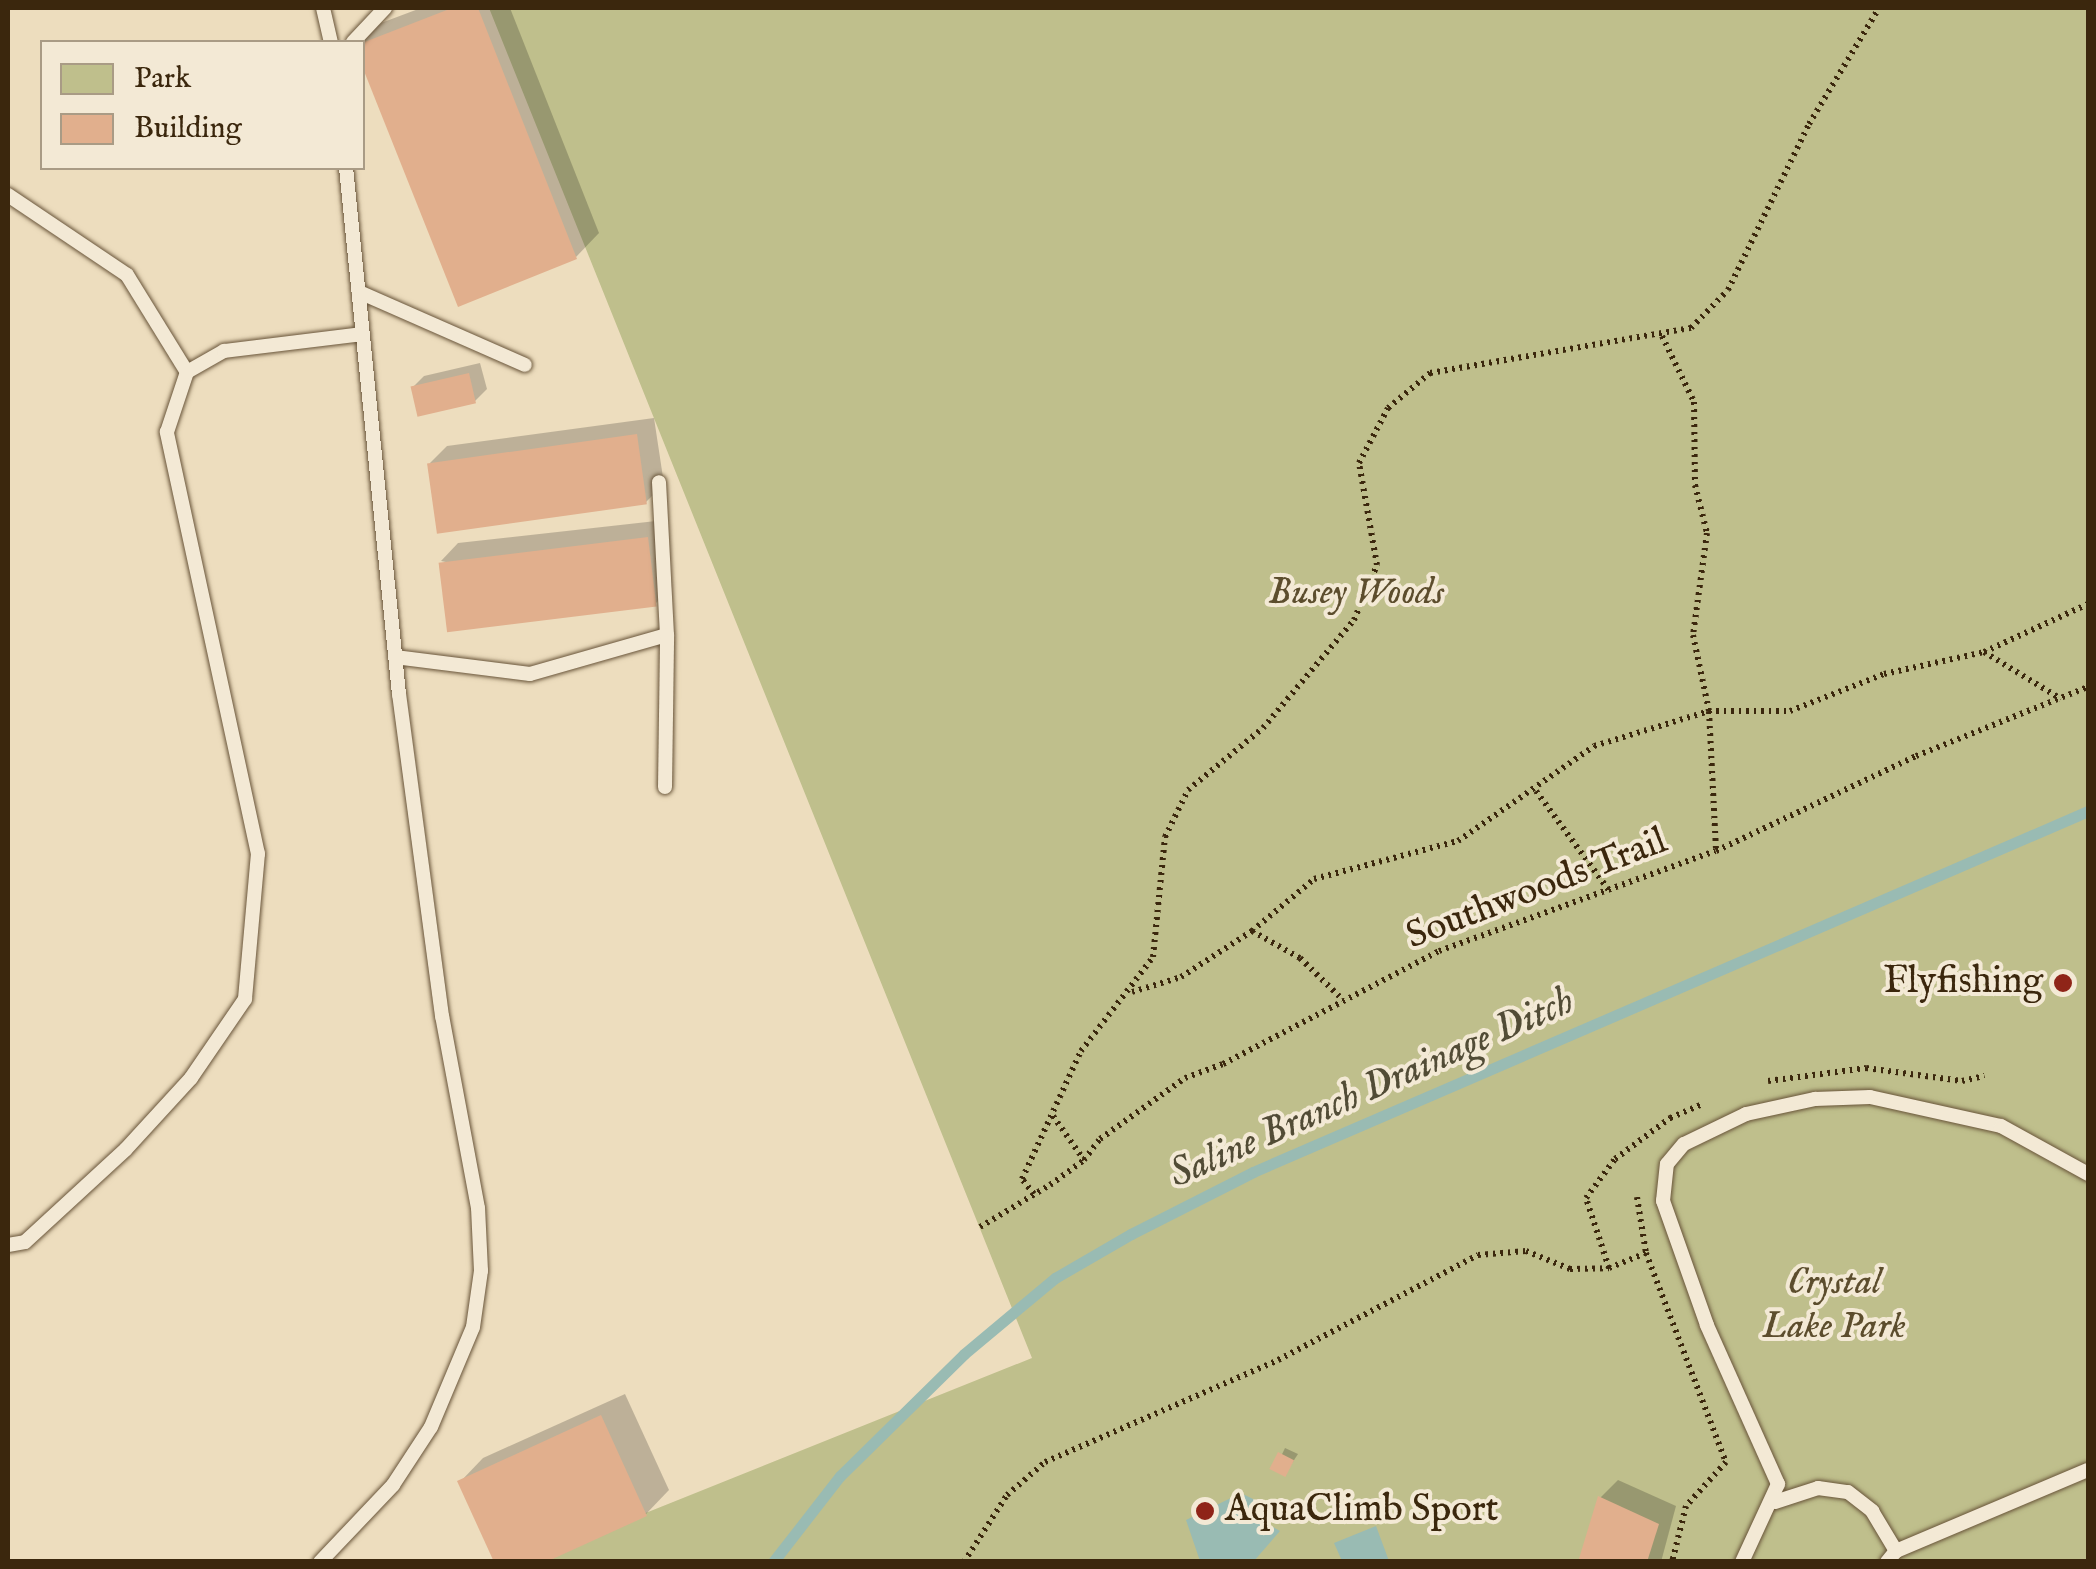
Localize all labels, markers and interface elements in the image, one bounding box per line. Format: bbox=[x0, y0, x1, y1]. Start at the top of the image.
legend bbox=[40, 40, 365, 170]
text: Park bbox=[134, 60, 191, 98]
text: Building bbox=[134, 110, 242, 148]
park label: Busey Woods bbox=[1268, 571, 1444, 617]
street label: Southwoods Trail bbox=[1400, 819, 1674, 961]
place label: Flyfishing bbox=[1883, 960, 2043, 1006]
marker: Flyfishing bbox=[2052, 972, 2074, 994]
water label: Saline Branch Drainage Ditch bbox=[1162, 978, 1582, 1200]
park label: Crystal Lake Park bbox=[1762, 1261, 1906, 1350]
place label: AquaClimb Sport bbox=[1225, 1488, 1499, 1534]
marker: AquaClimb Sport bbox=[1194, 1500, 1216, 1522]

